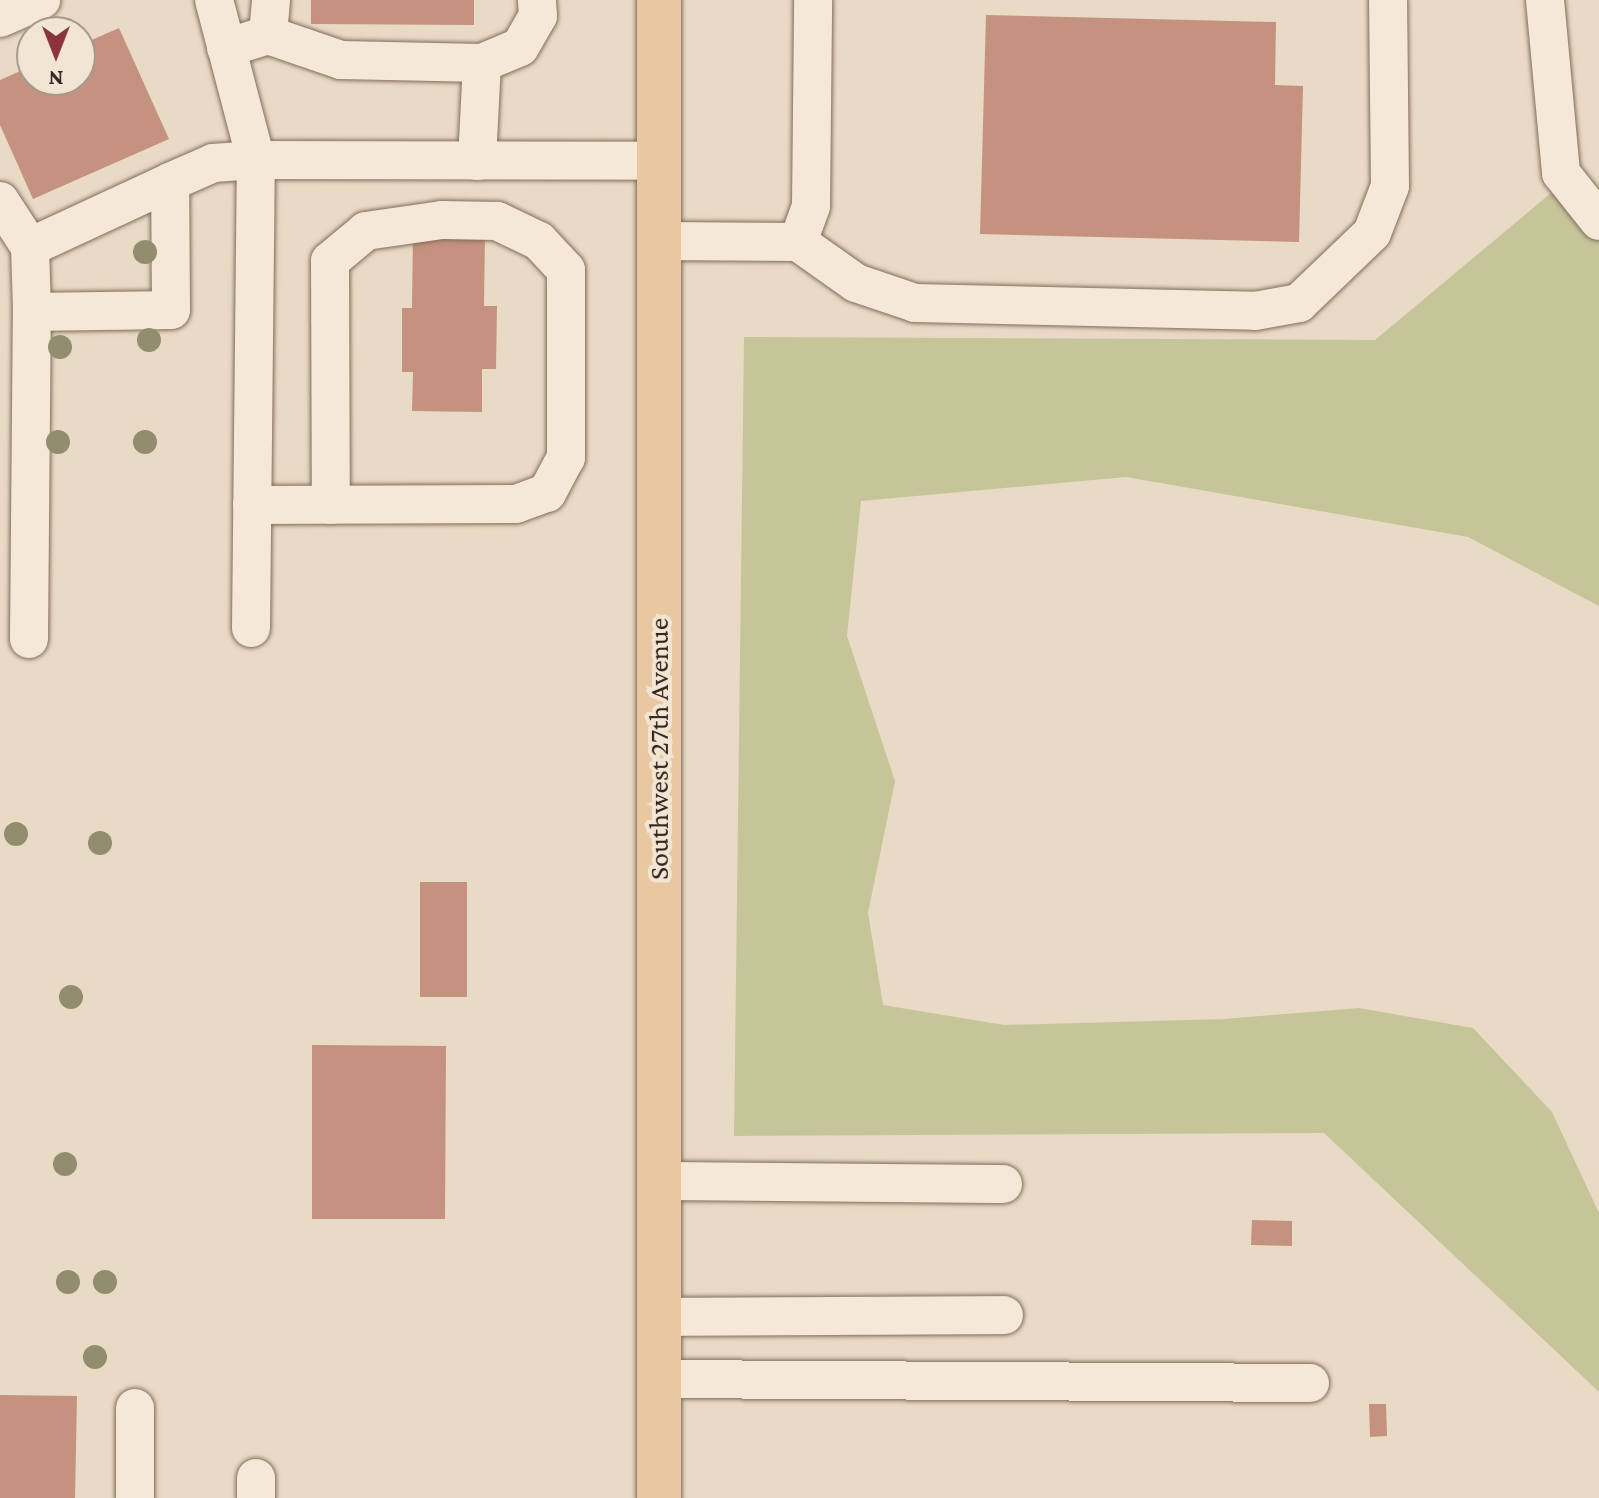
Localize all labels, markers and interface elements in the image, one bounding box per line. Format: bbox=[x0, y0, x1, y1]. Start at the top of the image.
north arrow bbox=[16, 16, 96, 96]
text: N bbox=[49, 66, 64, 91]
street label: Southwest 27th Avenue bbox=[642, 618, 676, 880]

